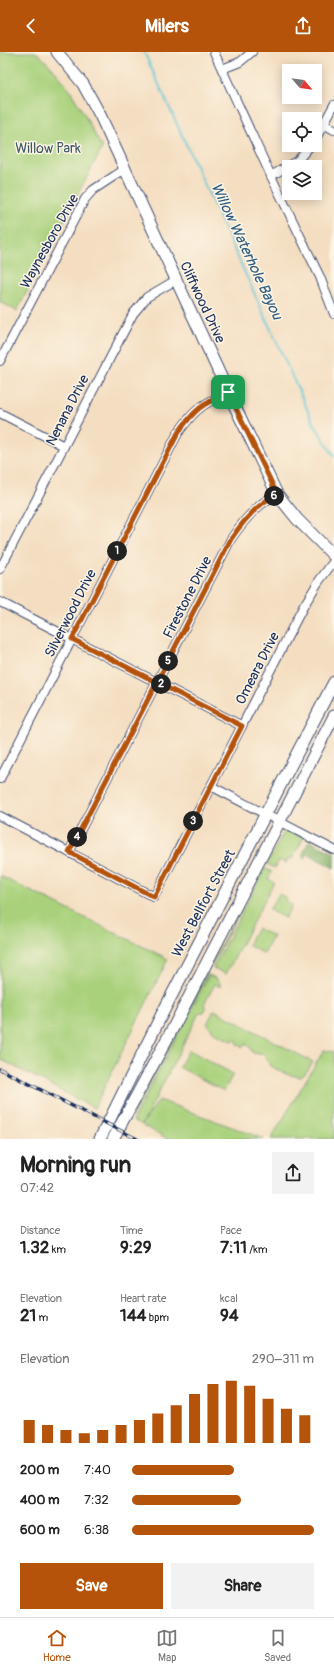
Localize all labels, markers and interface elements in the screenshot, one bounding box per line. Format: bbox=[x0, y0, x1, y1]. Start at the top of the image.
icon: back bbox=[20, 15, 42, 37]
text: Milers bbox=[145, 15, 189, 38]
icon: share bbox=[292, 15, 314, 37]
north arrow bbox=[282, 64, 322, 104]
map controls bbox=[282, 64, 322, 200]
button: locate bbox=[282, 112, 322, 152]
park label: Willow Park bbox=[15, 140, 81, 157]
button: layers bbox=[282, 160, 322, 200]
water label: Willow Waterhole Bayou bbox=[206, 180, 287, 324]
street label: Waynesboro Drive bbox=[17, 191, 82, 291]
street label: Cliffwood Drive bbox=[176, 259, 229, 346]
street label: Nenana Drive bbox=[42, 372, 93, 449]
pin bbox=[211, 375, 245, 409]
icon: arrive bbox=[217, 381, 239, 403]
pin: 6 bbox=[264, 486, 284, 506]
text: 6 bbox=[271, 489, 277, 502]
pin: 1 bbox=[107, 541, 127, 561]
text: 1 bbox=[115, 544, 119, 557]
street label: Firestone Drive bbox=[160, 553, 215, 641]
street label: Silverwood Drive bbox=[41, 566, 100, 660]
street label: Omeara Drive bbox=[232, 629, 283, 707]
pin: 5 bbox=[158, 651, 178, 671]
text: 5 bbox=[165, 654, 171, 667]
pin: 2 bbox=[151, 674, 171, 694]
text: 2 bbox=[158, 677, 164, 690]
pin: 3 bbox=[183, 811, 203, 831]
text: 3 bbox=[190, 814, 196, 827]
pin: 4 bbox=[67, 827, 87, 847]
text: 4 bbox=[74, 830, 80, 843]
street label: West Bellfort Street bbox=[168, 846, 239, 960]
text: Morning run bbox=[20, 1151, 131, 1179]
button: share bbox=[272, 1152, 314, 1194]
text: 07:42 bbox=[20, 1180, 54, 1196]
text: Distance bbox=[20, 1224, 60, 1237]
text: Time bbox=[120, 1224, 143, 1237]
text: Pace bbox=[220, 1224, 242, 1237]
text: 1.32 bbox=[20, 1237, 49, 1258]
text: 9:29 bbox=[120, 1237, 152, 1258]
text: 7:11 bbox=[220, 1237, 247, 1258]
text: km bbox=[49, 1243, 66, 1256]
text: /km bbox=[247, 1243, 268, 1256]
text: Elevation bbox=[20, 1292, 62, 1305]
text: Heart rate bbox=[120, 1292, 166, 1305]
text: kcal bbox=[220, 1292, 238, 1305]
text: 21 bbox=[20, 1305, 36, 1326]
text: 144 bbox=[120, 1305, 146, 1326]
text: 94 bbox=[220, 1305, 239, 1326]
text: m bbox=[36, 1311, 48, 1324]
text: bpm bbox=[146, 1311, 169, 1324]
text: Elevation bbox=[20, 1351, 70, 1367]
text: 290–311 m bbox=[252, 1351, 314, 1367]
text: 200 m bbox=[20, 1462, 59, 1478]
text: 7:40 bbox=[84, 1462, 111, 1478]
text: 400 m bbox=[20, 1492, 60, 1508]
text: 7:32 bbox=[84, 1492, 109, 1508]
text: 600 m bbox=[20, 1522, 60, 1538]
text: 6:38 bbox=[84, 1522, 109, 1538]
button: Save bbox=[20, 1563, 163, 1609]
button: Share bbox=[171, 1563, 314, 1609]
tab: Home bbox=[43, 1627, 71, 1664]
tab: Map bbox=[156, 1627, 178, 1664]
tab: Saved bbox=[264, 1627, 291, 1664]

